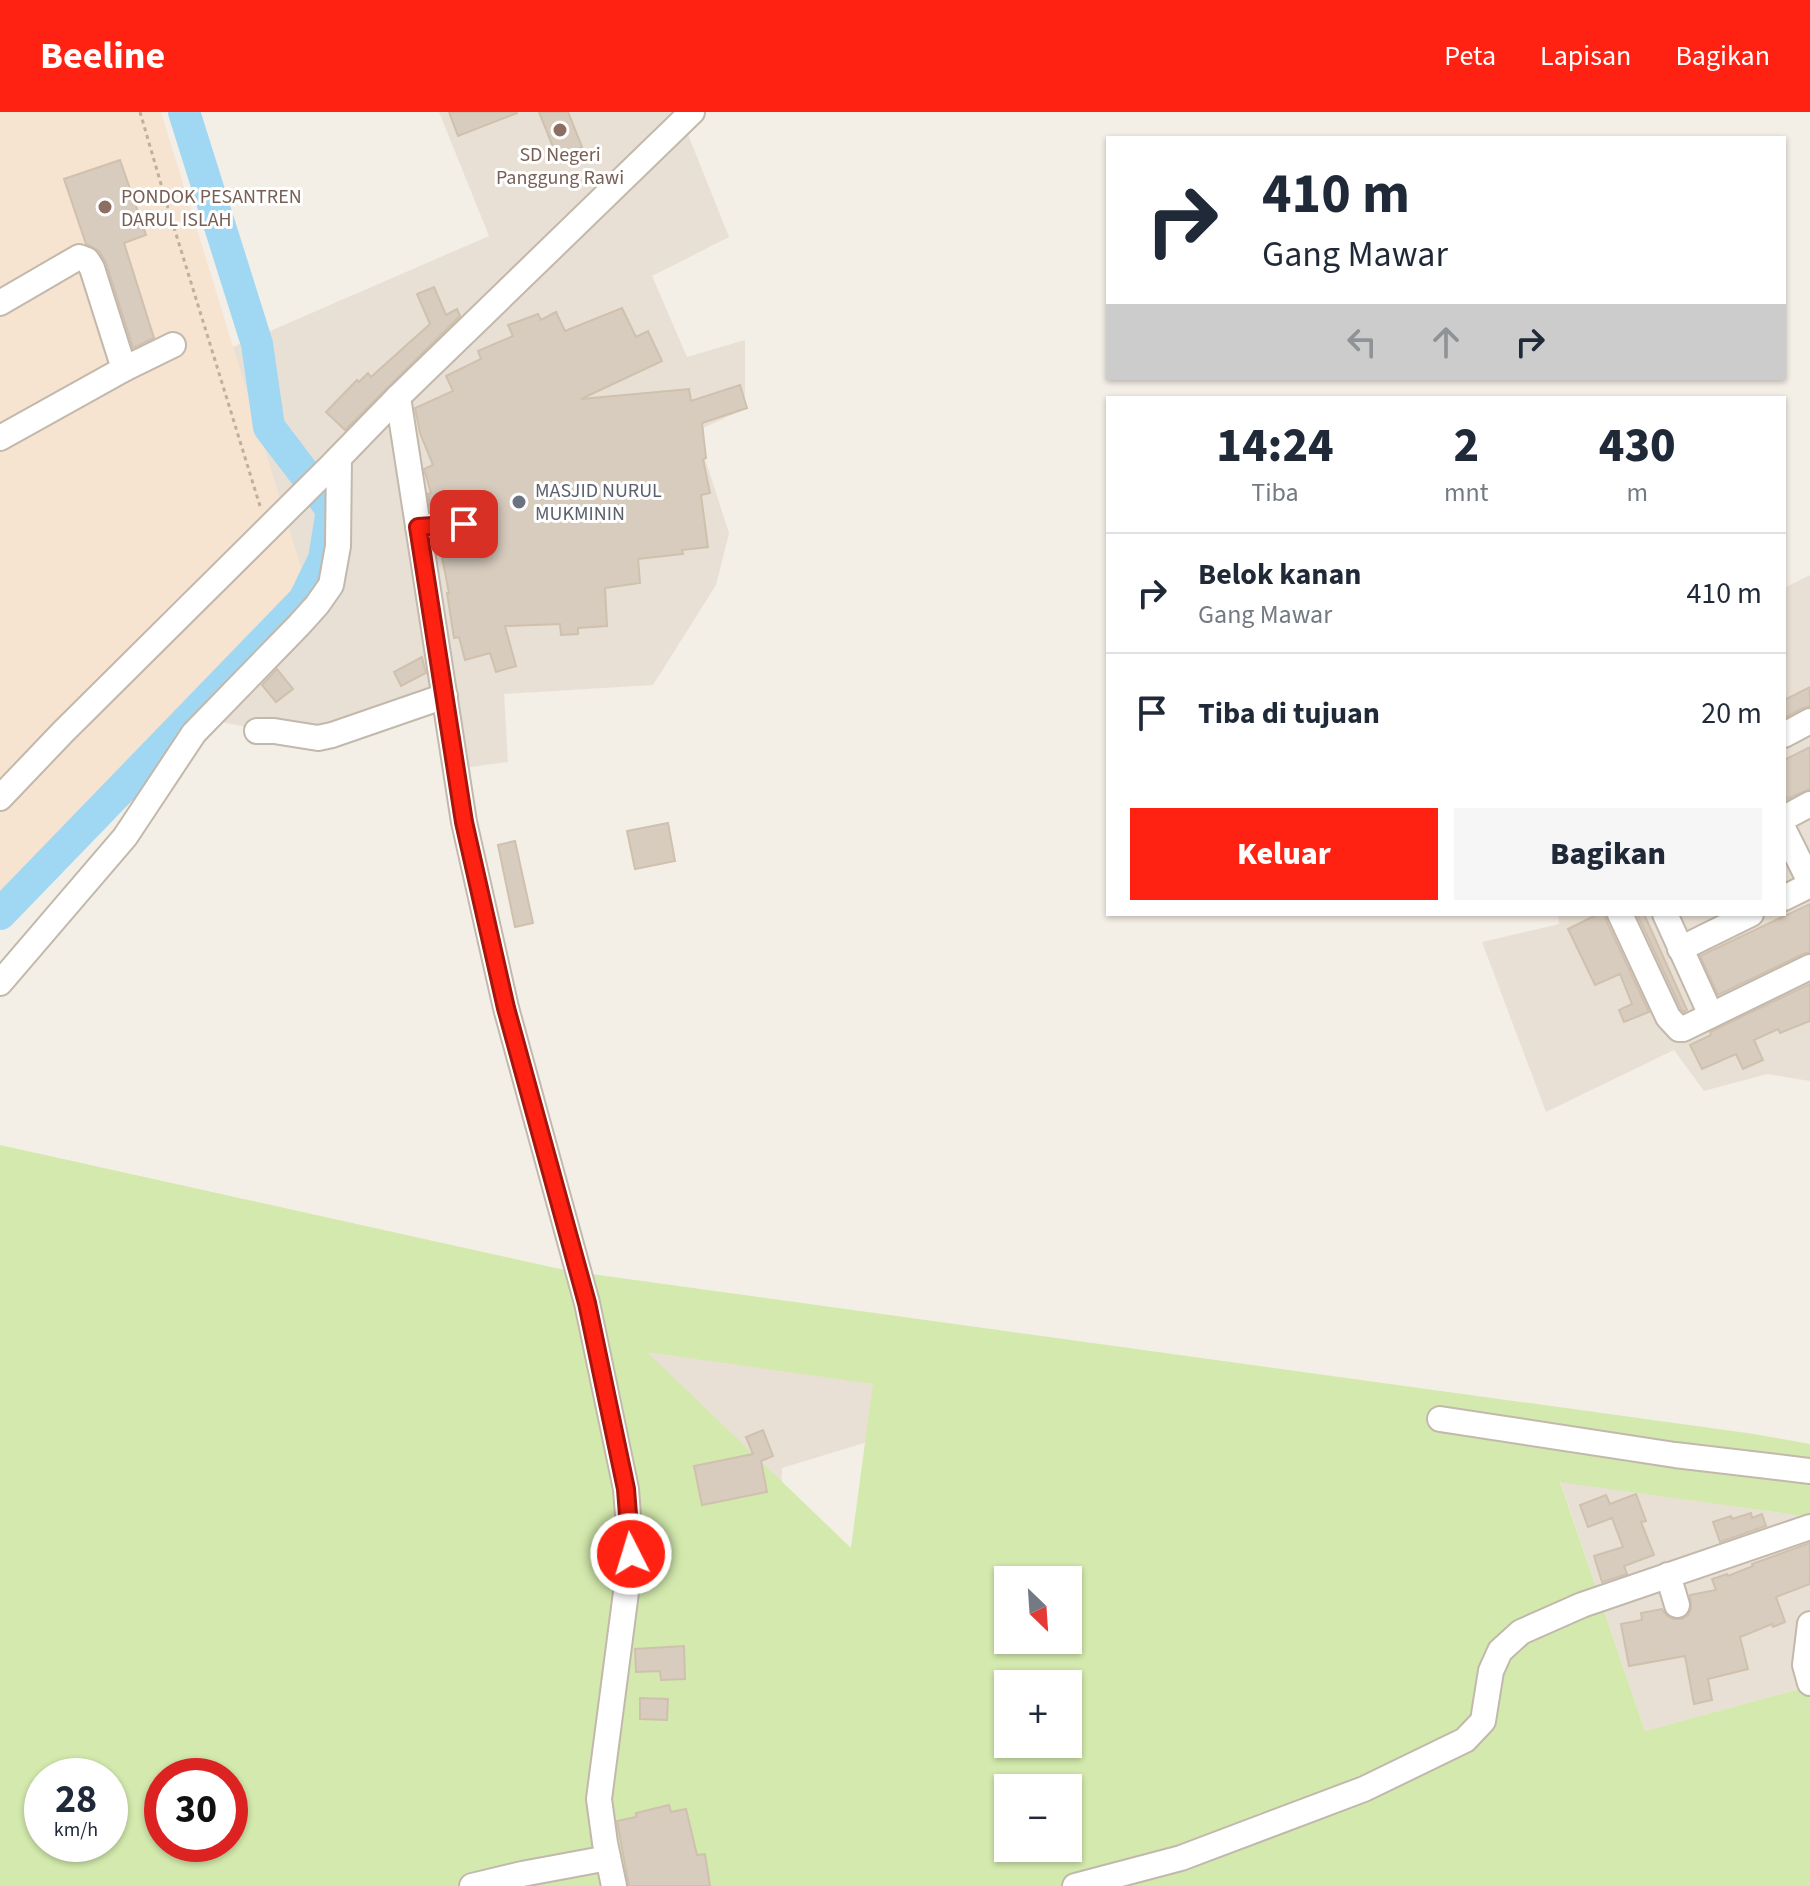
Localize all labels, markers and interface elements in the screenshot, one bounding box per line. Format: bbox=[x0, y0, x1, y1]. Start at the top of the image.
text: Beeline bbox=[40, 29, 165, 83]
text: Peta bbox=[1444, 36, 1496, 76]
text: Lapisan bbox=[1540, 36, 1631, 76]
text: Bagikan bbox=[1675, 36, 1770, 76]
marker: SD Negeri Panggung Rawi bbox=[551, 121, 569, 139]
place label: SD Negeri Panggung Rawi bbox=[496, 141, 624, 192]
text: 410 m bbox=[1262, 155, 1410, 234]
icon: right bbox=[1130, 168, 1234, 272]
place label: PONDOK PESANTREN DARUL ISLAH bbox=[121, 183, 302, 234]
marker: PONDOK PESANTREN DARUL ISLAH bbox=[96, 198, 114, 216]
text: Gang Mawar bbox=[1262, 229, 1448, 280]
icon: left bbox=[1340, 320, 1384, 364]
icon: ahead bbox=[1424, 320, 1468, 364]
icon: right bbox=[1508, 320, 1552, 364]
text: 14:24 bbox=[1216, 412, 1334, 480]
text: 2 bbox=[1453, 412, 1479, 480]
text: 430 bbox=[1599, 412, 1676, 480]
text: Tiba bbox=[1251, 474, 1299, 511]
text: mnt bbox=[1444, 474, 1489, 511]
text: m bbox=[1626, 474, 1648, 511]
place label: MASJID NURUL MUKMININ bbox=[535, 477, 662, 528]
pin bbox=[430, 490, 498, 558]
marker: MASJID NURUL MUKMININ bbox=[510, 493, 528, 511]
icon: arrive bbox=[442, 502, 486, 546]
text: Belok kanan bbox=[1198, 553, 1361, 596]
icon: right bbox=[1130, 571, 1174, 615]
text: 410 m bbox=[1686, 572, 1762, 615]
text: Gang Mawar bbox=[1198, 596, 1332, 633]
icon: arrive bbox=[1130, 691, 1174, 735]
text: Tiba di tujuan bbox=[1198, 692, 1380, 735]
text: 20 m bbox=[1701, 692, 1762, 735]
button: Keluar bbox=[1130, 808, 1438, 900]
button: Bagikan bbox=[1454, 808, 1762, 900]
position arrow bbox=[589, 1512, 673, 1596]
north arrow bbox=[994, 1566, 1082, 1654]
map controls bbox=[994, 1566, 1082, 1862]
button: + bbox=[994, 1670, 1082, 1758]
speed limit sign: 30 bbox=[144, 1758, 248, 1862]
text: 28 bbox=[55, 1771, 97, 1828]
button: − bbox=[994, 1774, 1082, 1862]
text: km/h bbox=[54, 1816, 98, 1844]

